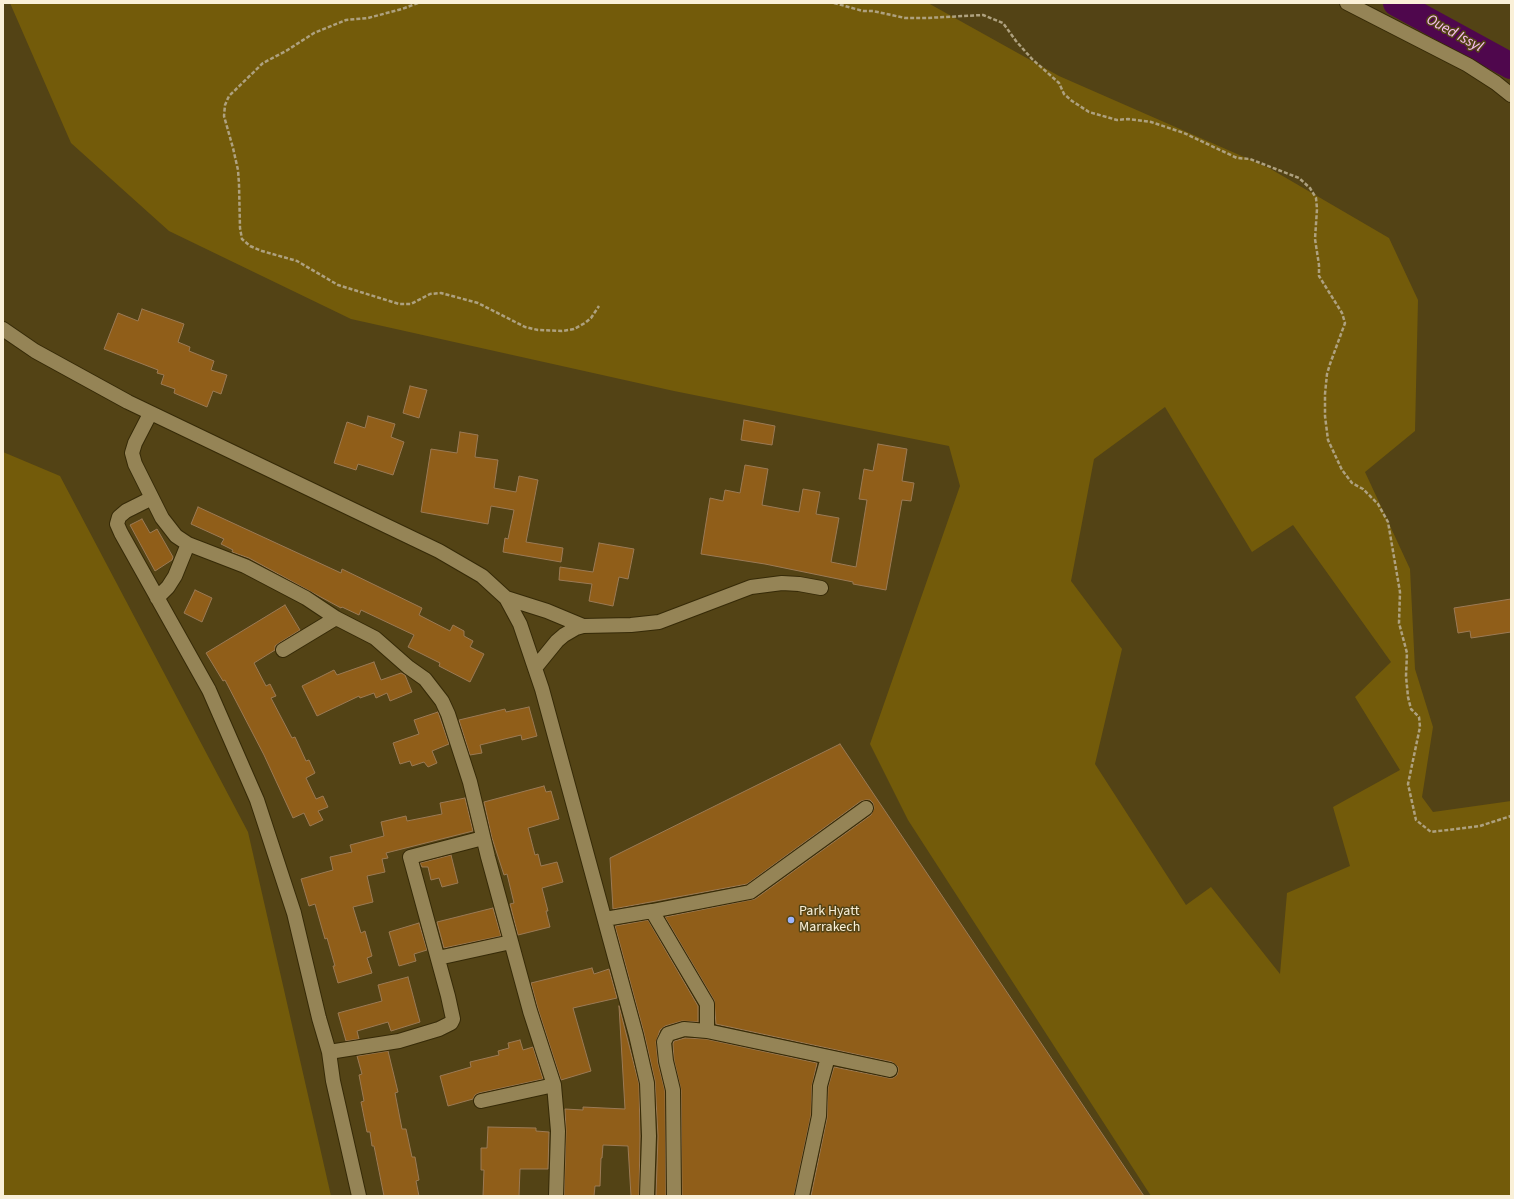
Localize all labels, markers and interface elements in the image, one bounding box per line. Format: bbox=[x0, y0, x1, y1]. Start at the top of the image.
water label: Oued Issyl bbox=[1423, 11, 1485, 57]
place label: Park Hyatt Marrakech bbox=[799, 904, 860, 936]
marker: Park Hyatt Marrakech bbox=[786, 915, 796, 925]

